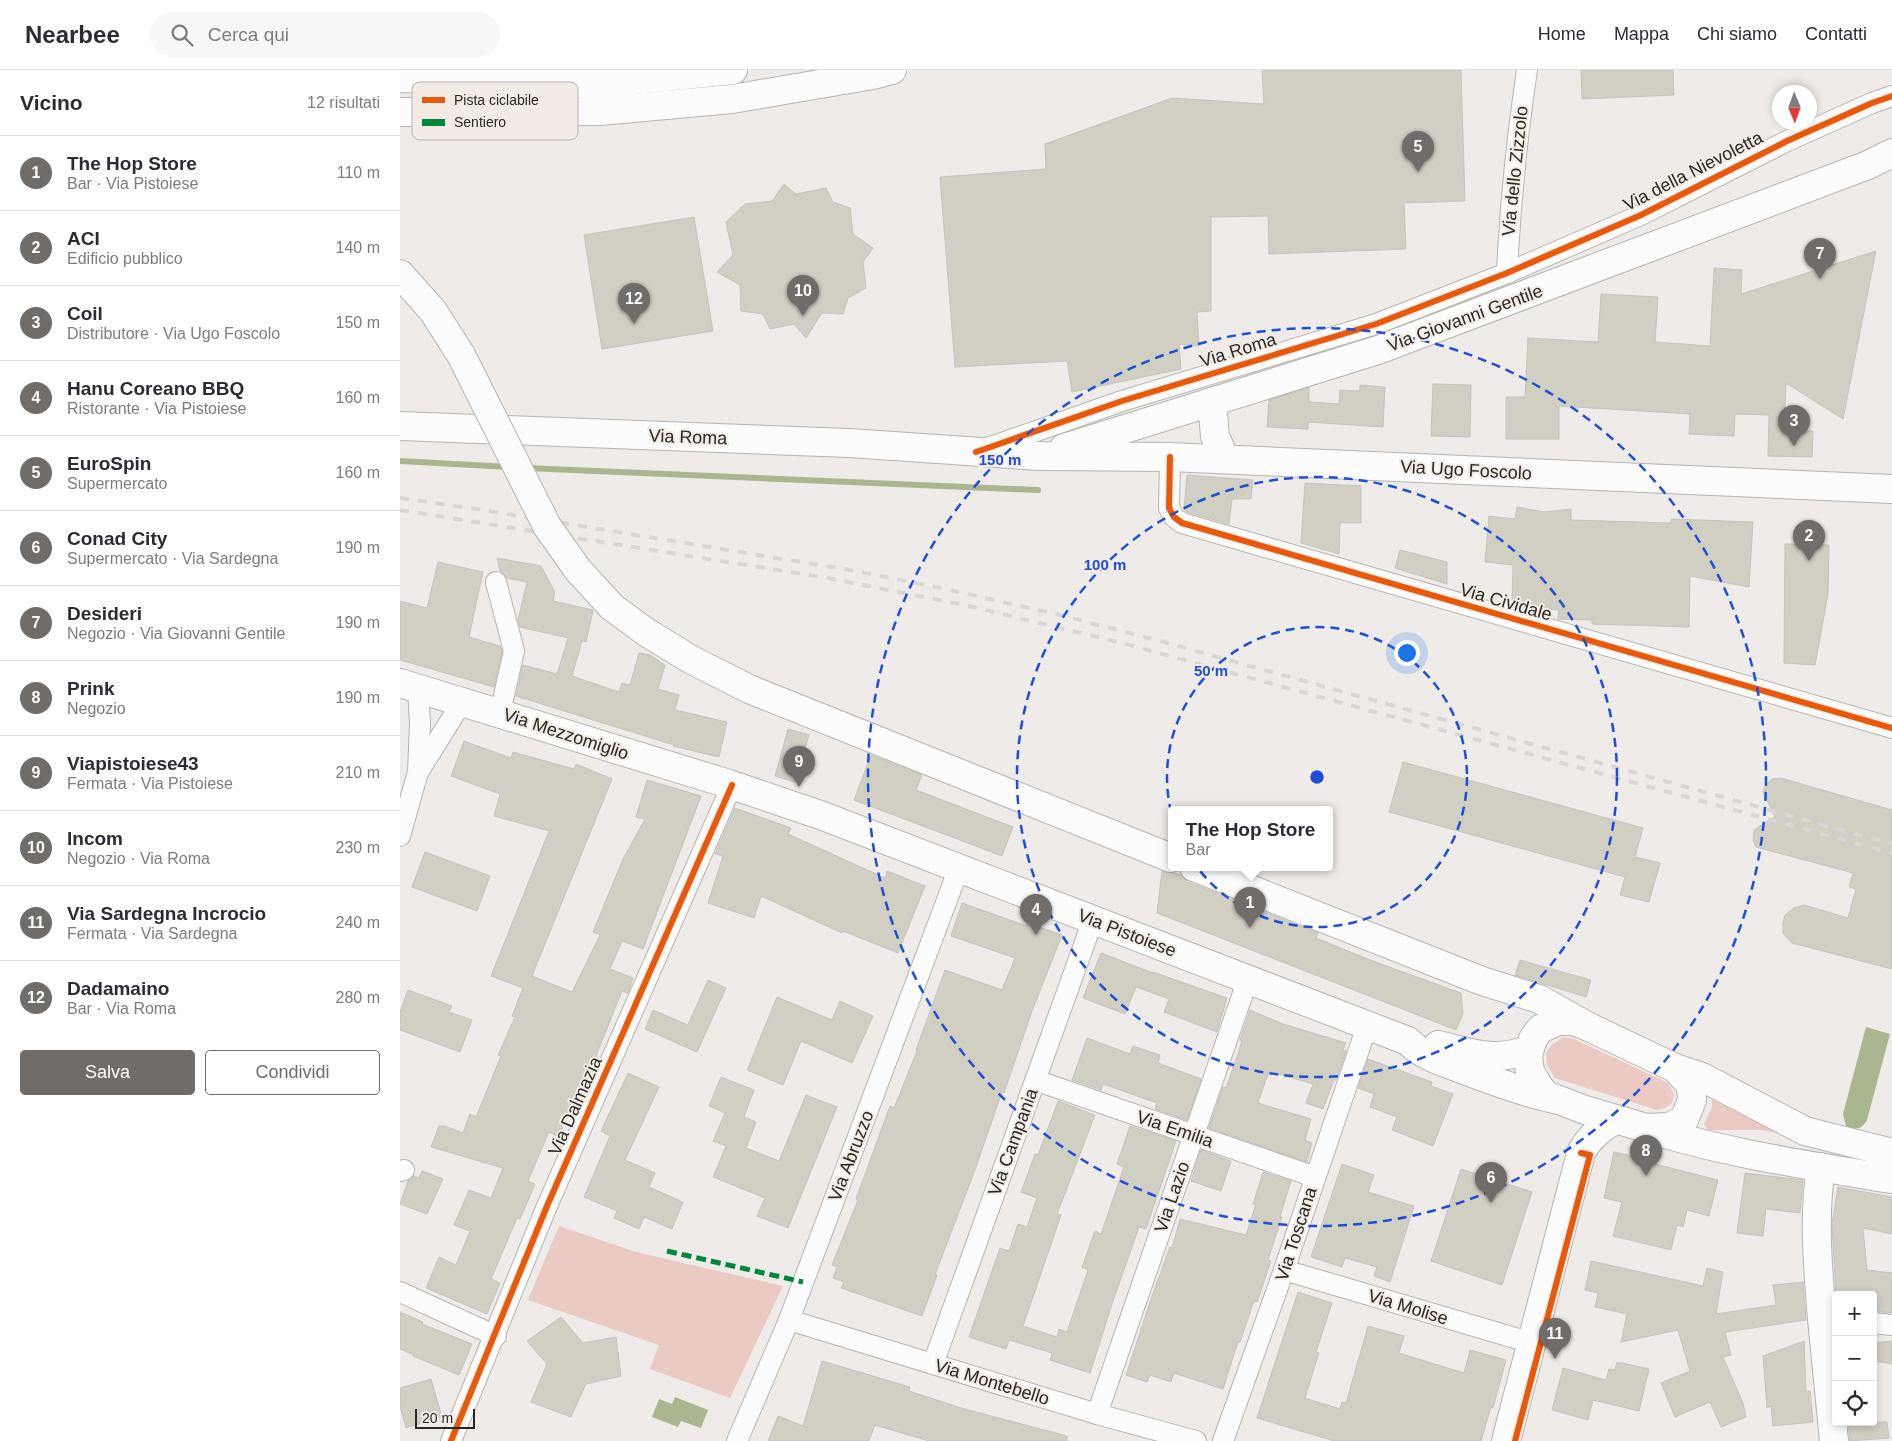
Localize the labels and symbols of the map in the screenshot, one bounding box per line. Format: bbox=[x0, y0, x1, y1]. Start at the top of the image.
legend bbox=[412, 82, 578, 140]
north arrow bbox=[1772, 85, 1817, 130]
text: Pista ciclabile bbox=[454, 92, 539, 108]
street label: Via dello Zizzolo bbox=[1498, 105, 1532, 237]
text: Sentiero bbox=[454, 114, 506, 130]
street label: Via della Nievoletta bbox=[1620, 127, 1767, 215]
pin: 5 bbox=[1402, 131, 1434, 172]
pin: 7 bbox=[1804, 238, 1836, 279]
pin: 10 bbox=[787, 275, 819, 316]
street label: Via Giovanni Gentile bbox=[1385, 281, 1545, 355]
pin: 12 bbox=[618, 283, 650, 324]
street label: Via Roma bbox=[1197, 329, 1279, 371]
pin: 3 bbox=[1778, 405, 1810, 446]
street label: Via Roma bbox=[648, 426, 729, 448]
text: 150 m bbox=[979, 451, 1021, 468]
street label: Via Ugo Foscolo bbox=[1400, 457, 1532, 483]
pin: 2 bbox=[1793, 520, 1825, 561]
text: 100 m bbox=[1084, 556, 1126, 573]
street label: Via Cividale bbox=[1458, 579, 1554, 625]
your location bbox=[1394, 640, 1420, 666]
text: 50 m bbox=[1194, 662, 1228, 679]
street label: Via Mezzomiglio bbox=[501, 704, 631, 764]
pin: 9 bbox=[783, 746, 815, 787]
centre of rings bbox=[1308, 768, 1326, 786]
pin: 1 bbox=[1234, 887, 1266, 928]
pin: 4 bbox=[1020, 894, 1052, 935]
street label: Via Pistoiese bbox=[1075, 905, 1179, 961]
street label: Via Dalmazia bbox=[544, 1053, 606, 1158]
street label: Via Campania bbox=[984, 1085, 1042, 1198]
street label: Via Emilia bbox=[1134, 1107, 1217, 1152]
street label: Via Abruzzo bbox=[825, 1108, 877, 1204]
pin: 8 bbox=[1630, 1135, 1662, 1176]
street label: Via Lazio bbox=[1151, 1159, 1193, 1235]
pin: 6 bbox=[1475, 1162, 1507, 1203]
street label: Via Toscana bbox=[1271, 1184, 1321, 1283]
street label: Via Molise bbox=[1366, 1285, 1450, 1329]
pin: 11 bbox=[1539, 1318, 1571, 1359]
street label: Via Montebello bbox=[932, 1355, 1052, 1409]
scale bar bbox=[415, 1406, 475, 1429]

